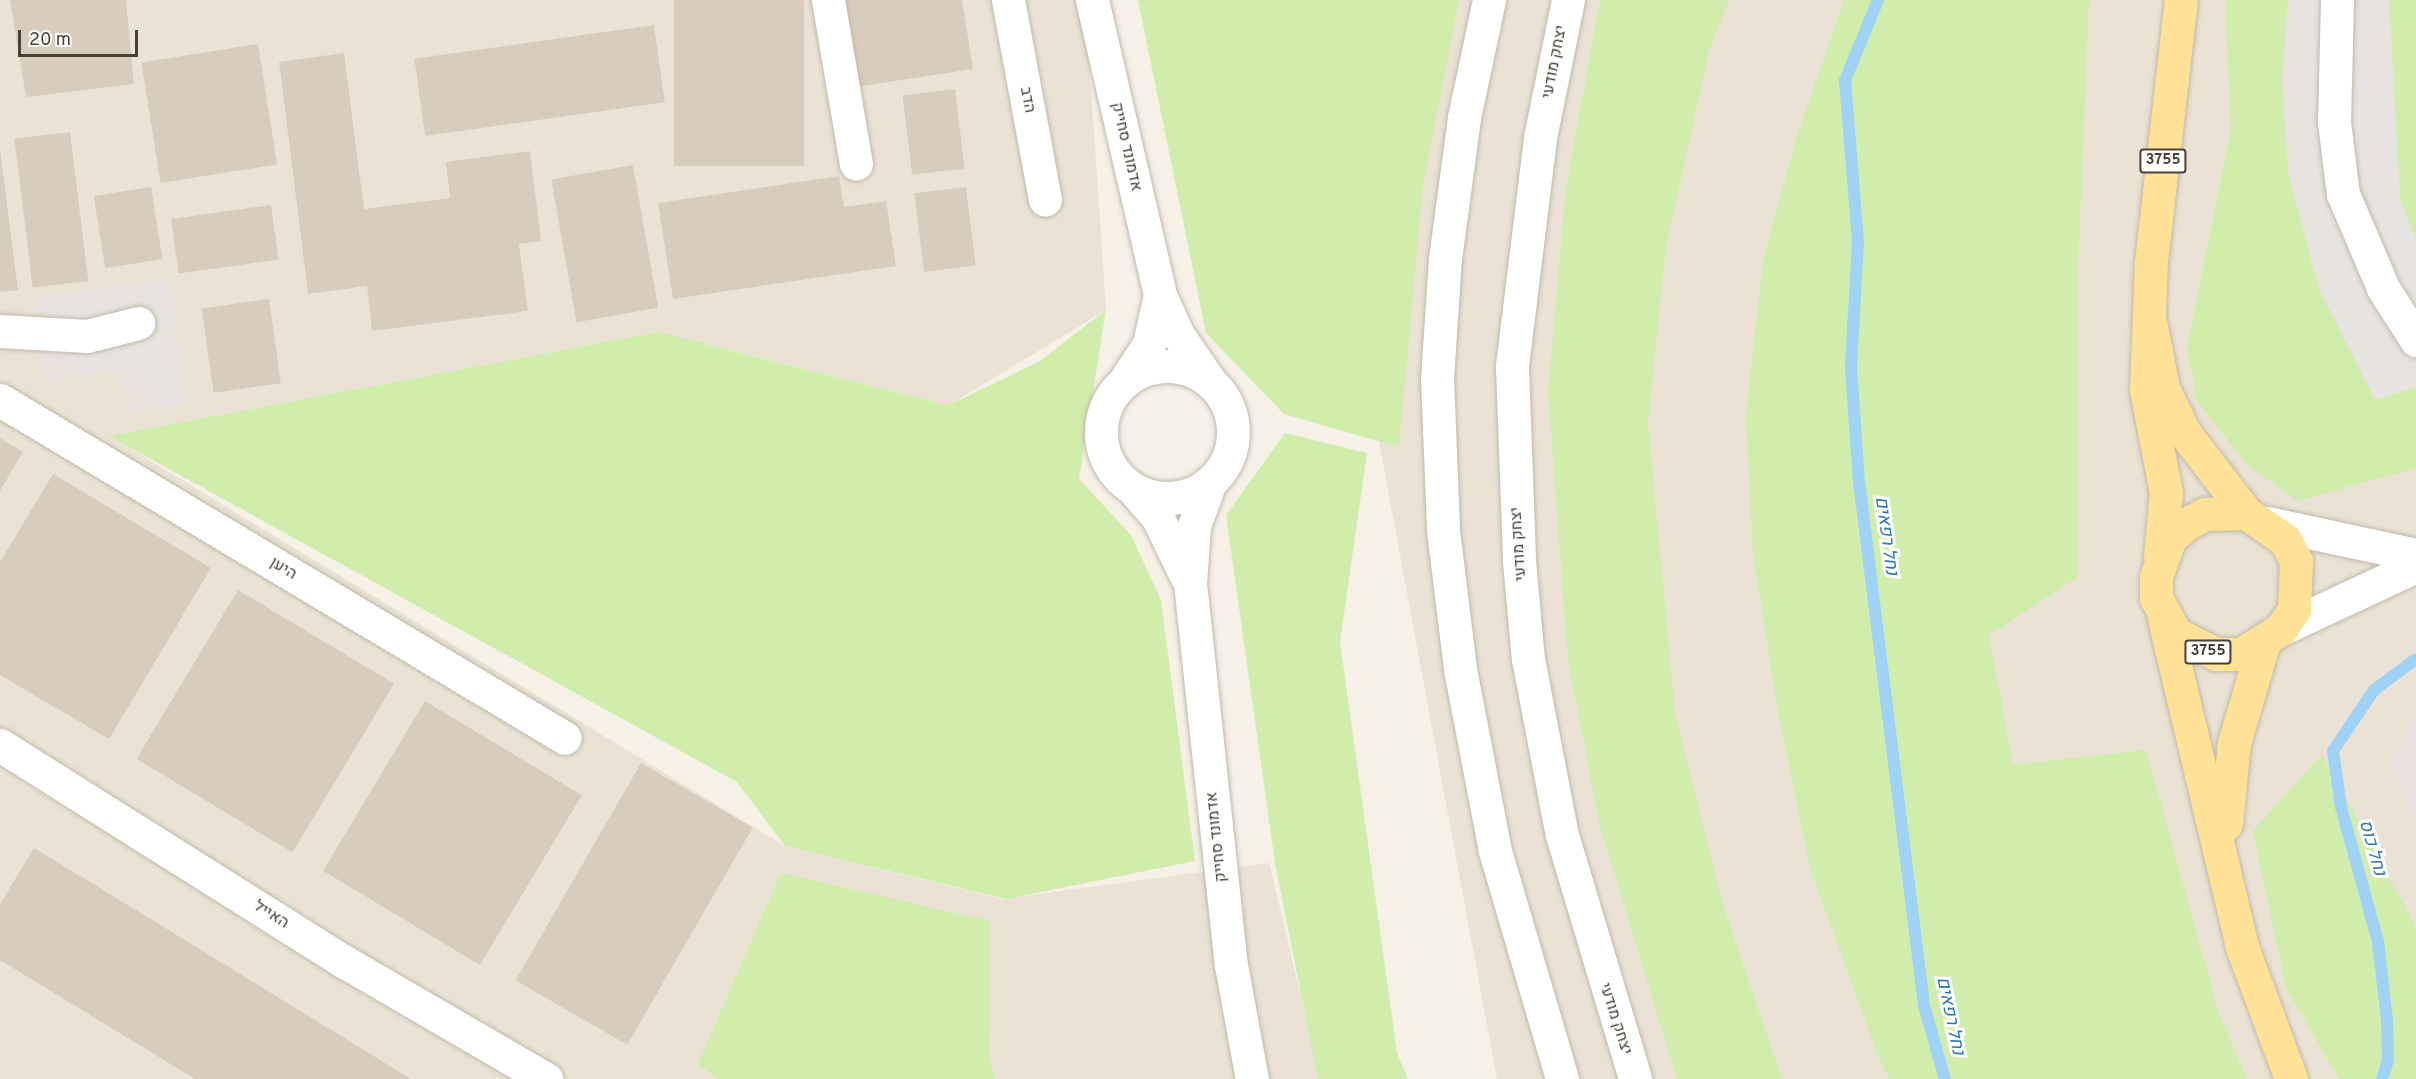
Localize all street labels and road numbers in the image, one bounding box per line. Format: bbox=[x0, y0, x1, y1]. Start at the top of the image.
street label: יצחק מודעי bbox=[1538, 24, 1572, 100]
street label: הדב bbox=[1015, 85, 1039, 115]
street label: אדמונד סחייק bbox=[1106, 101, 1146, 193]
road number: 3755 bbox=[2139, 149, 2187, 173]
street label: יצחק מודעי bbox=[1507, 506, 1531, 582]
street label: היען bbox=[266, 554, 300, 584]
road number: 3755 bbox=[2184, 640, 2232, 664]
street label: אדמונד סחייק bbox=[1203, 791, 1231, 883]
street label: האייל bbox=[250, 897, 292, 933]
street label: יצחק מודעי bbox=[1594, 981, 1636, 1057]

